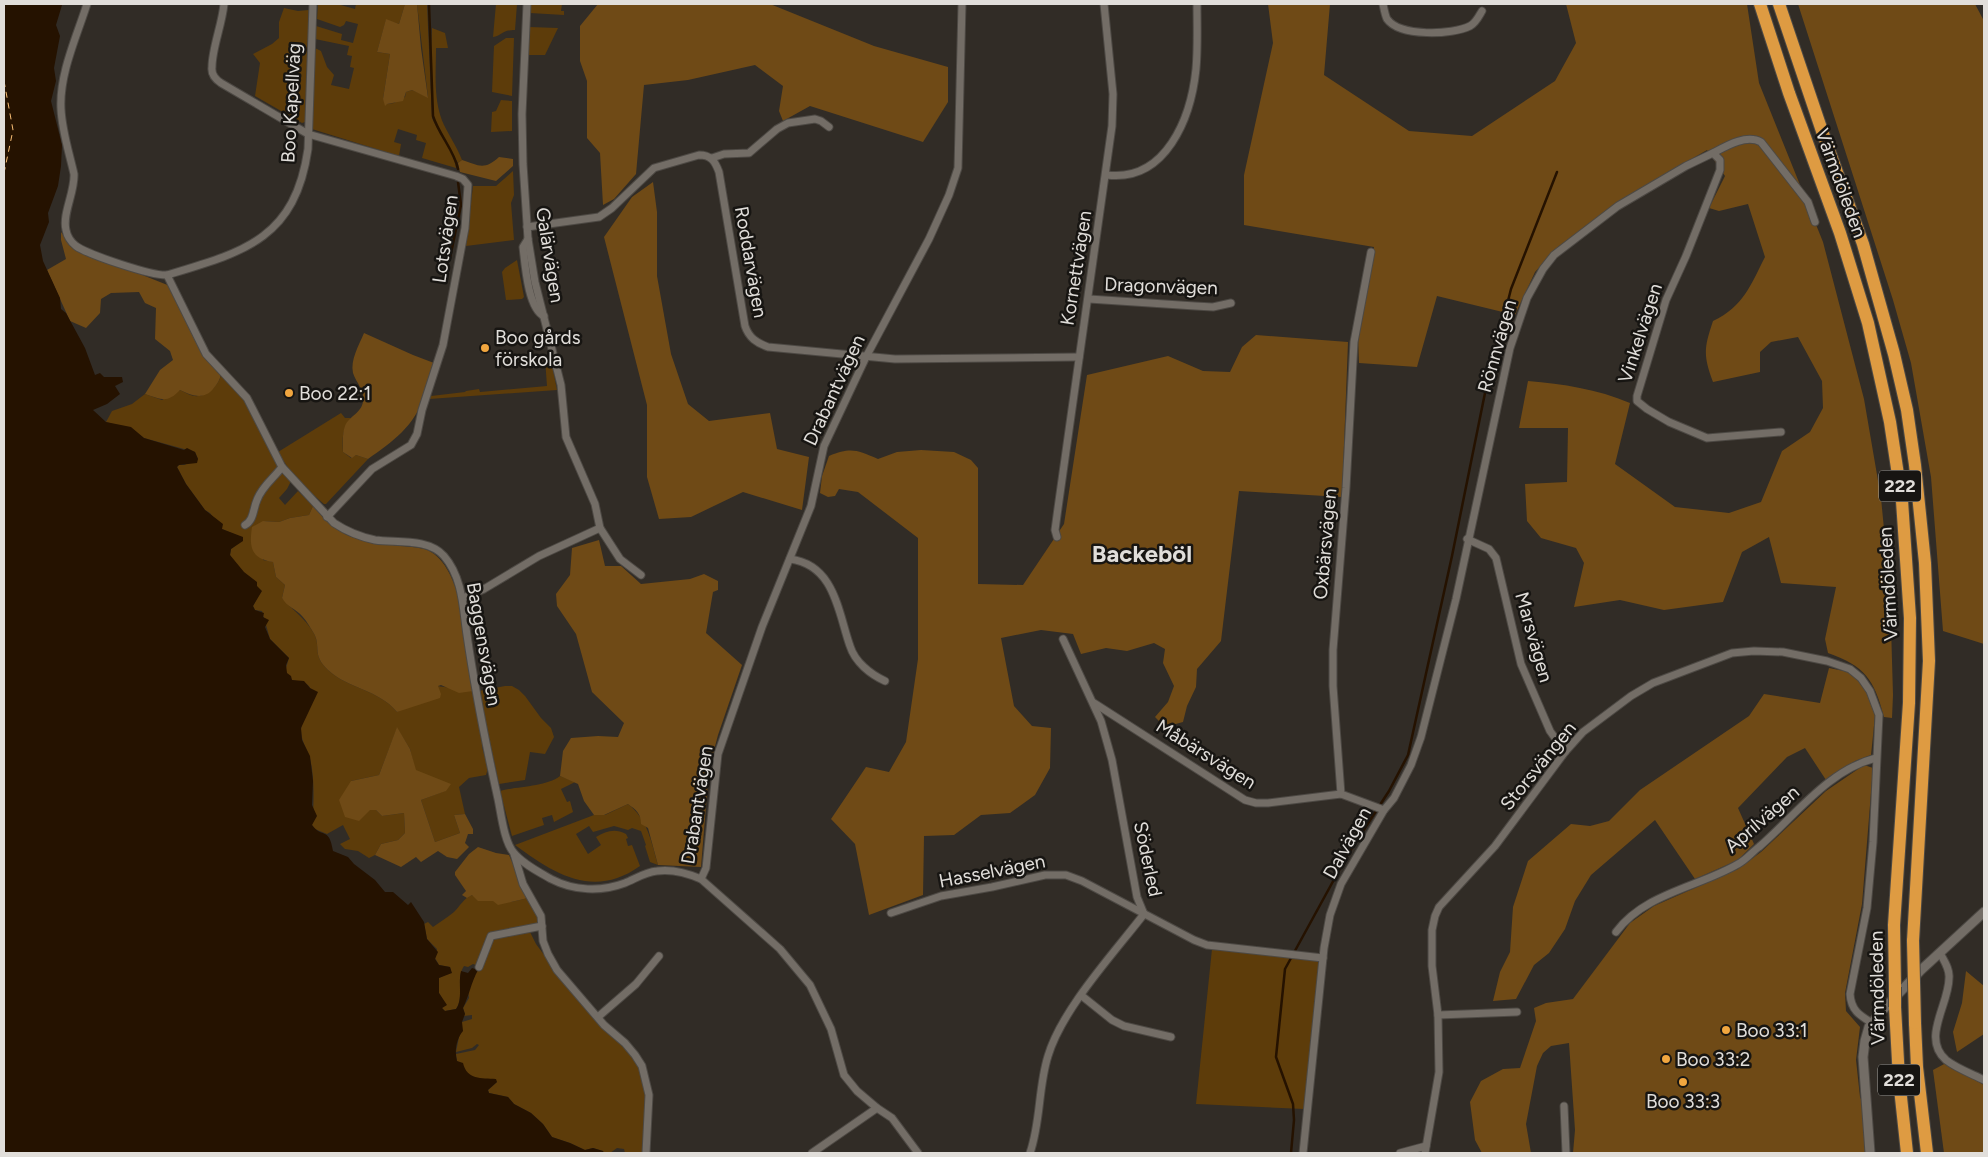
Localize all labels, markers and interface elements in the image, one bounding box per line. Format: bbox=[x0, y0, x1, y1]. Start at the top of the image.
street label: Boo Kapellväg bbox=[276, 42, 306, 164]
street label: Värmdöleden bbox=[1811, 125, 1871, 241]
street label: Lotsvägen bbox=[427, 194, 463, 284]
street label: Roddarvägen bbox=[730, 204, 772, 320]
street label: Galärvägen bbox=[531, 206, 569, 304]
street label: Kornettvägen bbox=[1056, 209, 1096, 327]
street label: Dragonvägen bbox=[1104, 273, 1218, 299]
street label: Vinkelvägen bbox=[1613, 280, 1667, 386]
street label: Rönnvägen bbox=[1473, 297, 1521, 395]
place label: Boo gårds förskola bbox=[495, 326, 581, 371]
street label: Drabantvägen bbox=[798, 331, 870, 449]
marker: Boo gårds förskola bbox=[479, 342, 491, 354]
place label: Boo 22:1 bbox=[299, 382, 371, 405]
marker: Boo 22:1 bbox=[283, 387, 295, 399]
road number: 222 bbox=[1879, 471, 1921, 502]
street label: Oxbärsvägen bbox=[1309, 487, 1341, 601]
street label: Värmdöleden bbox=[1874, 526, 1902, 642]
district label: Backeböl bbox=[1092, 539, 1192, 568]
street label: Baggensvägen bbox=[462, 580, 506, 708]
street label: Marsvägen bbox=[1510, 589, 1558, 685]
street label: Måbärsvägen bbox=[1152, 714, 1260, 794]
street label: Storsvängen bbox=[1495, 717, 1581, 815]
street label: Drabantvägen bbox=[676, 744, 718, 866]
street label: Aprilvägen bbox=[1720, 781, 1804, 857]
street label: Dalvägen bbox=[1318, 803, 1376, 883]
street label: Söderled bbox=[1129, 819, 1167, 899]
street label: Hasselvägen bbox=[937, 849, 1047, 893]
street label: Värmdöleden bbox=[1865, 931, 1889, 1045]
place label: Boo 33:1 bbox=[1736, 1019, 1808, 1042]
marker: Boo 33:1 bbox=[1720, 1024, 1732, 1036]
place label: Boo 33:2 bbox=[1676, 1048, 1750, 1071]
marker: Boo 33:2 bbox=[1660, 1053, 1672, 1065]
road number: 222 bbox=[1878, 1064, 1920, 1096]
marker: Boo 33:3 bbox=[1677, 1076, 1689, 1088]
place label: Boo 33:3 bbox=[1646, 1090, 1720, 1113]

